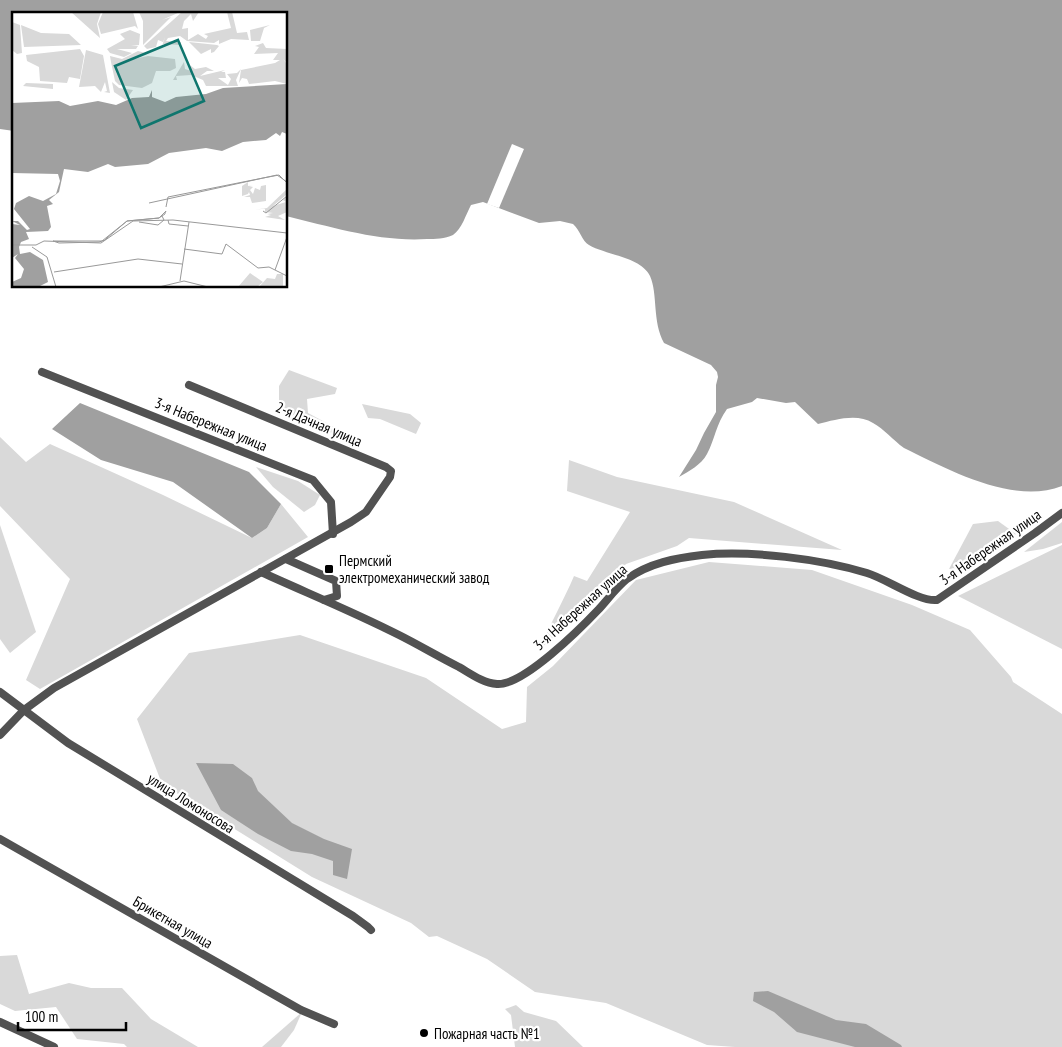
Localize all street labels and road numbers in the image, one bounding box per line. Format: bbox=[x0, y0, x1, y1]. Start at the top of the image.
street label: 3-я Набережная улица bbox=[152, 393, 270, 455]
street label: 2-я Дачная улица bbox=[273, 397, 365, 451]
street label: 3-я Набережная улица bbox=[936, 505, 1044, 589]
street label: 3-я Набережная улица bbox=[529, 560, 631, 654]
street label: улица Ломоносова bbox=[144, 769, 238, 837]
street label: Брикетная улица bbox=[130, 892, 216, 952]

